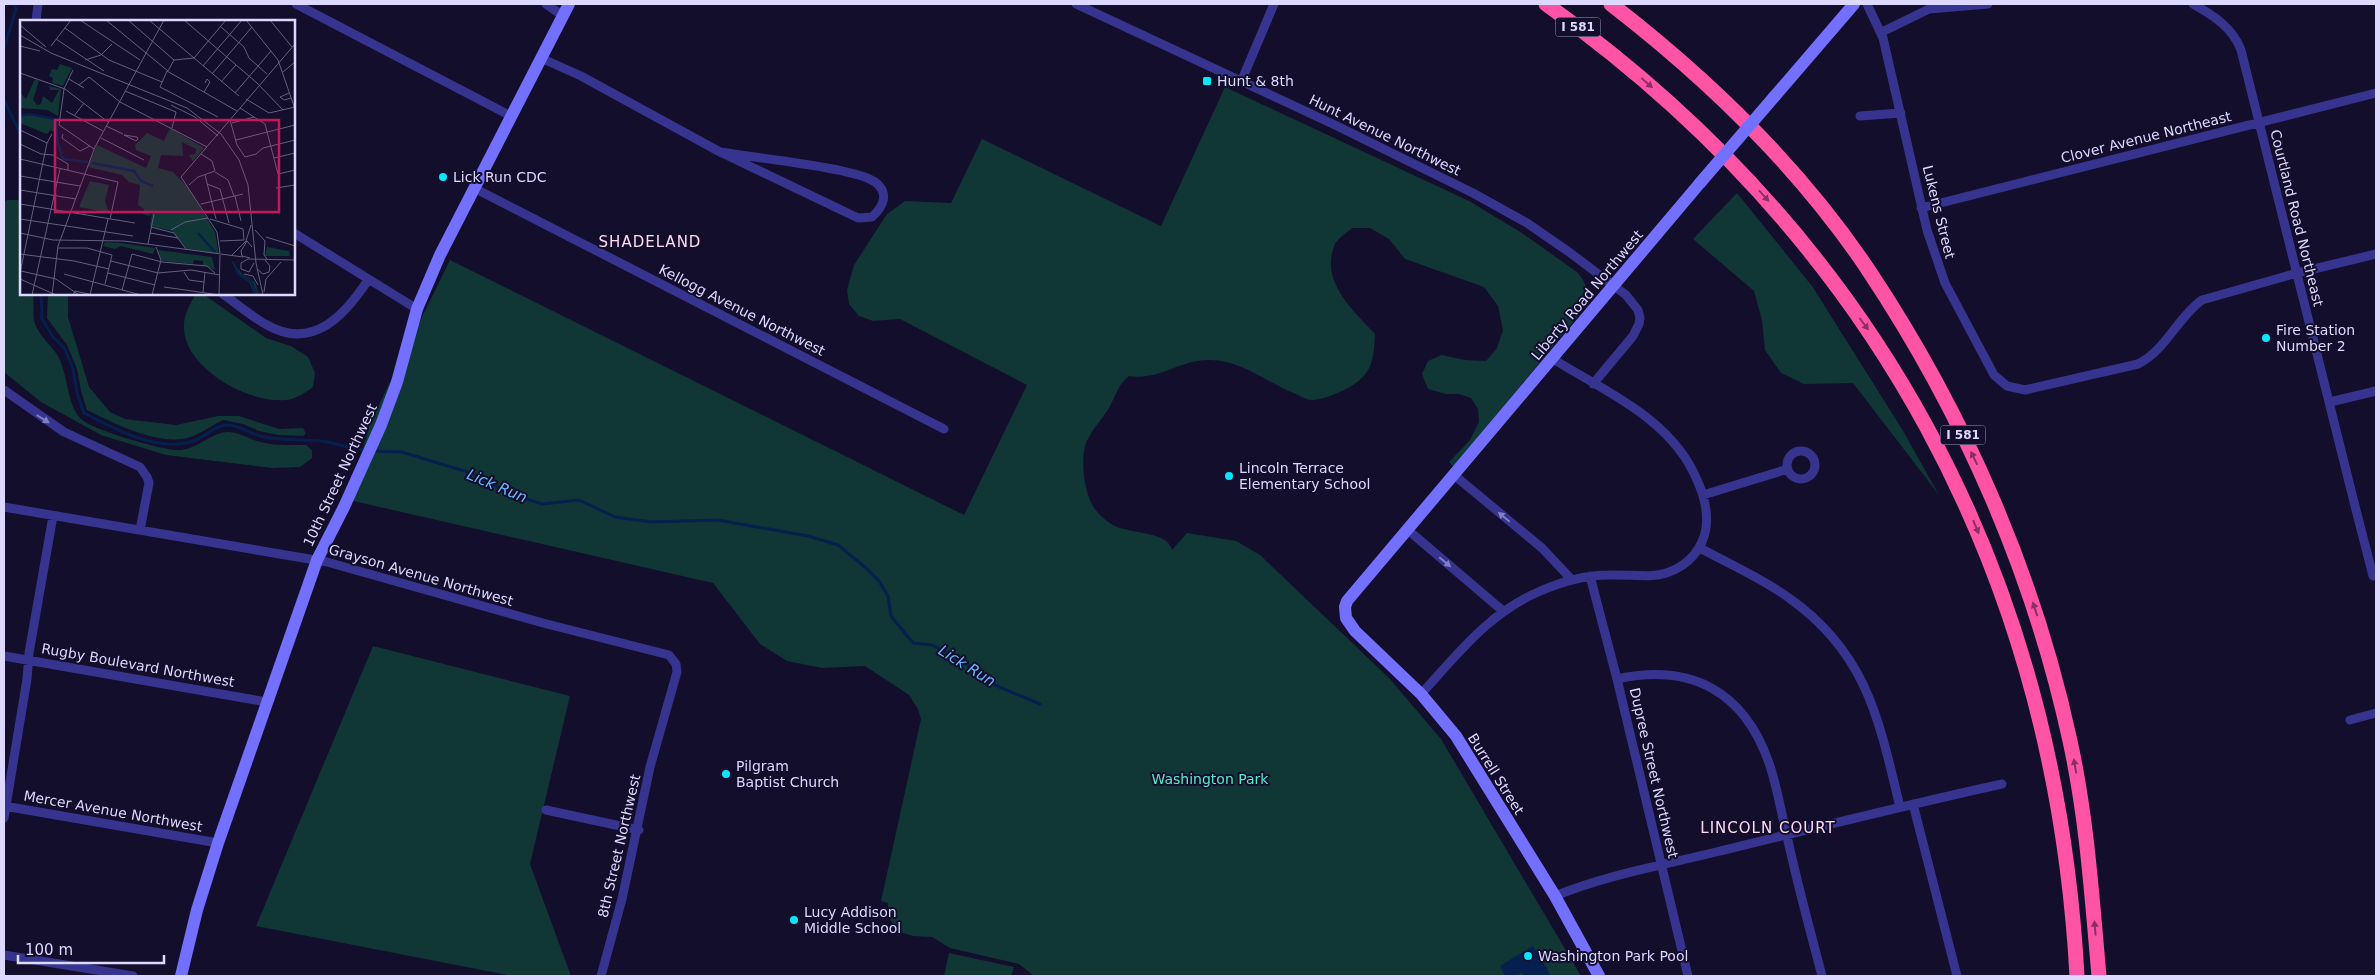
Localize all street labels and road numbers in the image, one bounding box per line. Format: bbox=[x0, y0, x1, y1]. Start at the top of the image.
road number: I 581 bbox=[1556, 18, 1600, 36]
street label: Hunt Avenue Northwest bbox=[1307, 91, 1464, 179]
street label: Clover Avenue Northeast bbox=[2059, 108, 2233, 166]
street label: Courtland Road Northeast bbox=[2267, 128, 2327, 309]
street label: Lukens Street bbox=[1920, 164, 1958, 261]
street label: Liberty Road Northwest bbox=[1528, 226, 1646, 363]
street label: Kellogg Avenue Northwest bbox=[656, 261, 828, 359]
street label: 10th Street Northwest bbox=[300, 401, 380, 549]
road number: I 581 bbox=[1940, 426, 1986, 444]
street label: Grayson Avenue Northwest bbox=[327, 541, 516, 609]
street label: Rugby Boulevard Northwest bbox=[40, 640, 236, 690]
street label: Dupree Street Northwest bbox=[1627, 686, 1682, 860]
street label: Burrell Street bbox=[1465, 730, 1528, 818]
street label: 8th Street Northwest bbox=[595, 772, 643, 919]
street label: Mercer Avenue Northwest bbox=[22, 787, 204, 835]

